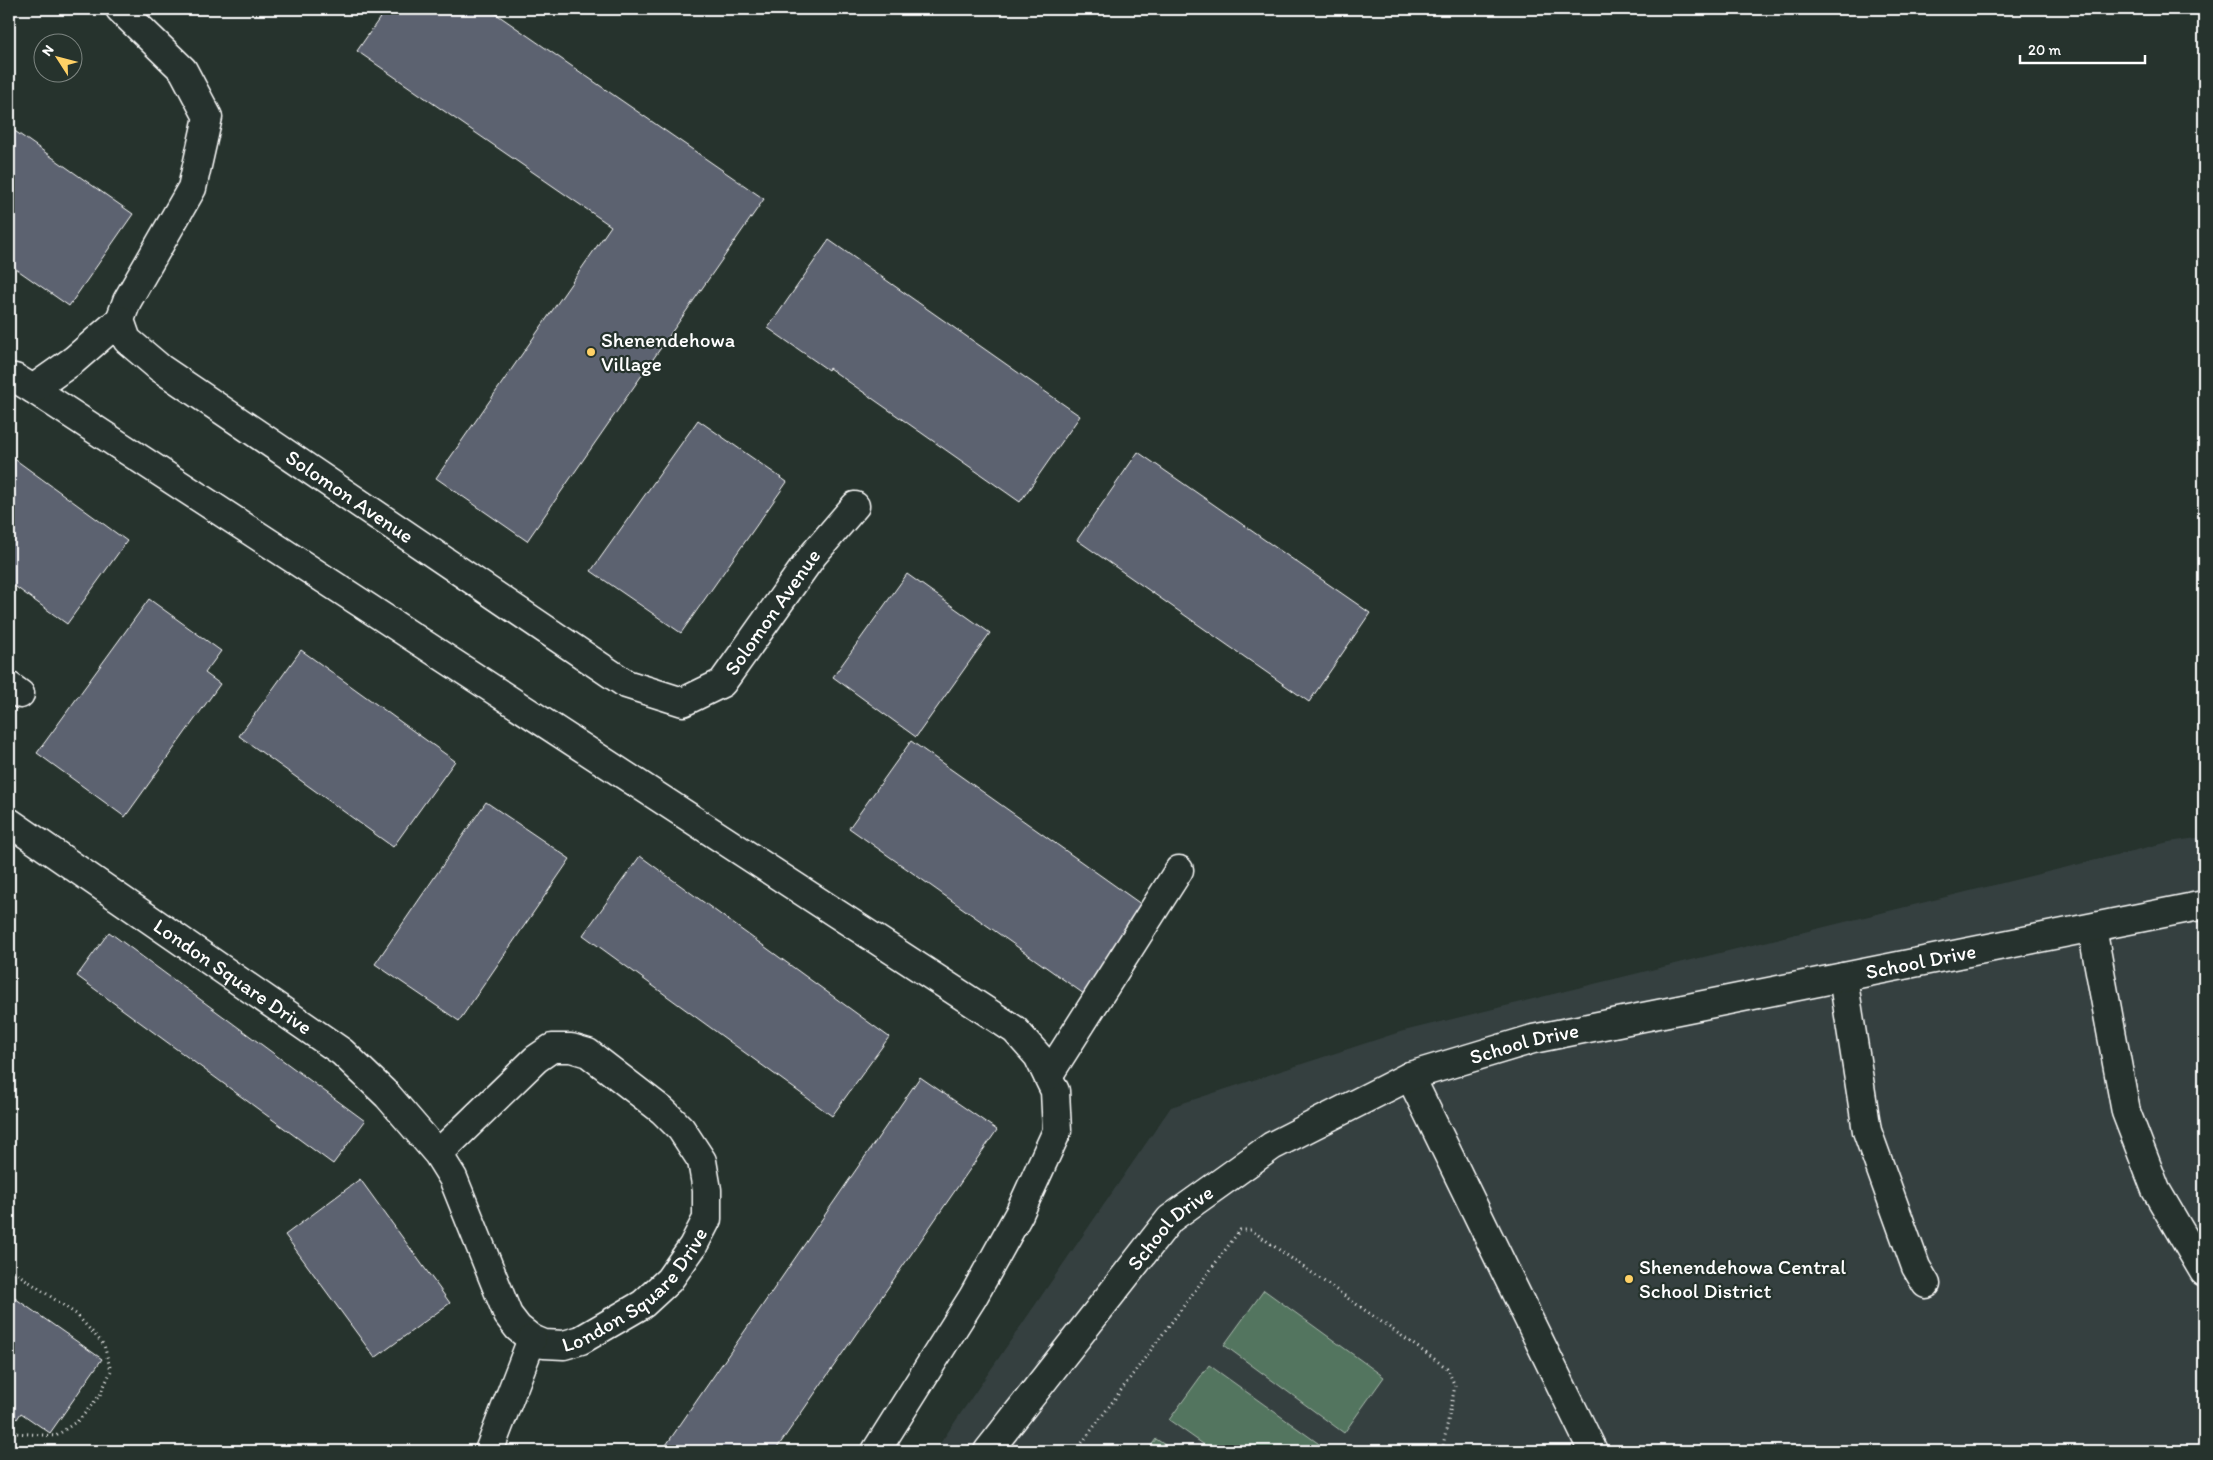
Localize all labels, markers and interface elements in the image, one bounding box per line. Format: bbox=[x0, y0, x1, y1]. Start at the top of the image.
north arrow bbox=[32, 32, 82, 82]
scale bar bbox=[2020, 32, 2146, 64]
text: 20 m bbox=[2028, 41, 2062, 59]
text: N bbox=[38, 42, 58, 59]
place label: Shenendehowa Village bbox=[601, 327, 735, 376]
marker: Shenendehowa Village bbox=[585, 346, 597, 358]
street label: Solomon Avenue bbox=[281, 444, 419, 548]
street label: Solomon Avenue bbox=[719, 544, 825, 680]
street label: London Square Drive bbox=[149, 913, 317, 1040]
street label: School Drive bbox=[1863, 938, 1978, 984]
street label: School Drive bbox=[1467, 1017, 1581, 1069]
street label: School Drive bbox=[1122, 1179, 1218, 1275]
street label: London Square Drive bbox=[559, 1223, 712, 1357]
place label: Shenendehowa Central School District bbox=[1639, 1254, 1846, 1303]
marker: Shenendehowa Central School District bbox=[1623, 1273, 1635, 1285]

